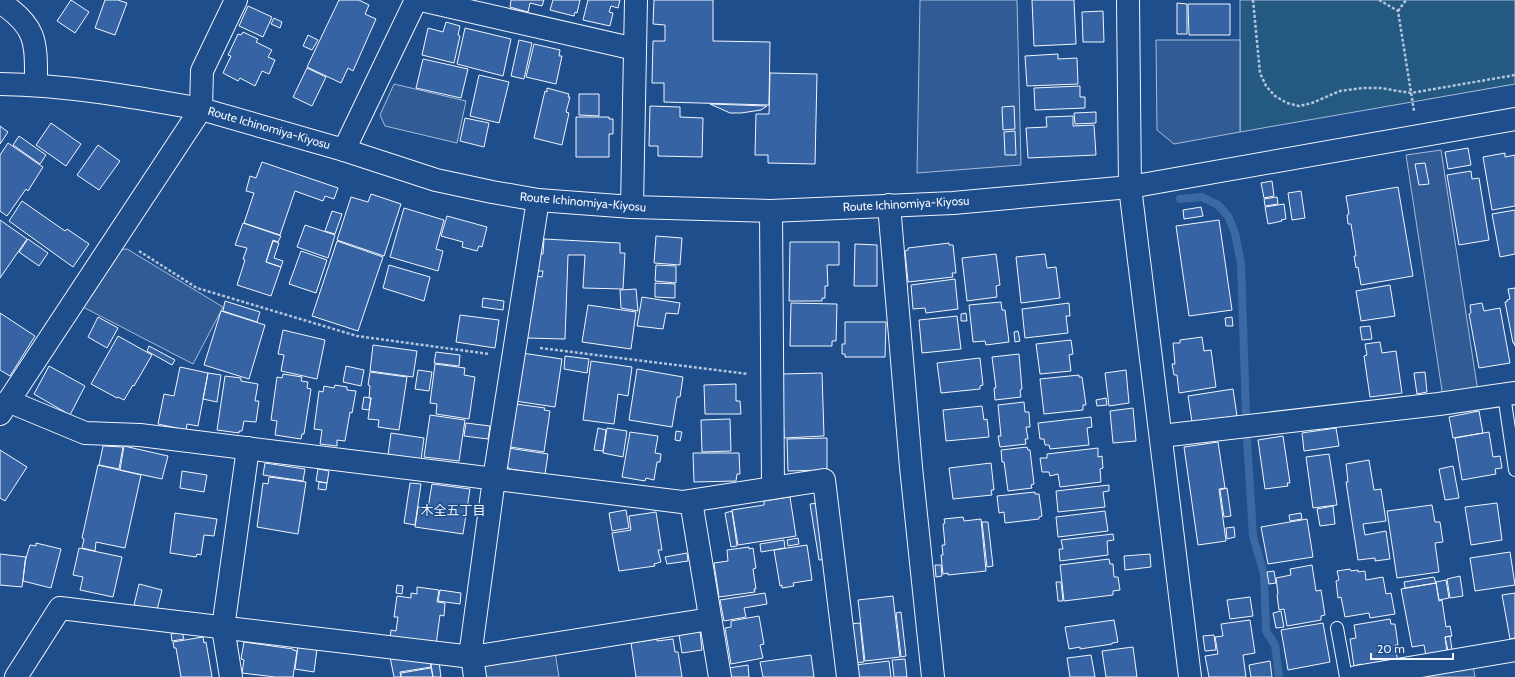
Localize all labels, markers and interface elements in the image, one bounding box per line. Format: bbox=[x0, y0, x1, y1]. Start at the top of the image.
street label: Route Ichinomiya-Kiyosu bbox=[206, 103, 332, 152]
street label: Route Ichinomiya-Kiyosu bbox=[519, 189, 647, 214]
street label: Route Ichinomiya-Kiyosu bbox=[842, 193, 970, 214]
district label: 木全五丁目 bbox=[420, 502, 486, 518]
scale bar bbox=[1371, 635, 1453, 661]
text: 20 m bbox=[1377, 641, 1405, 656]

